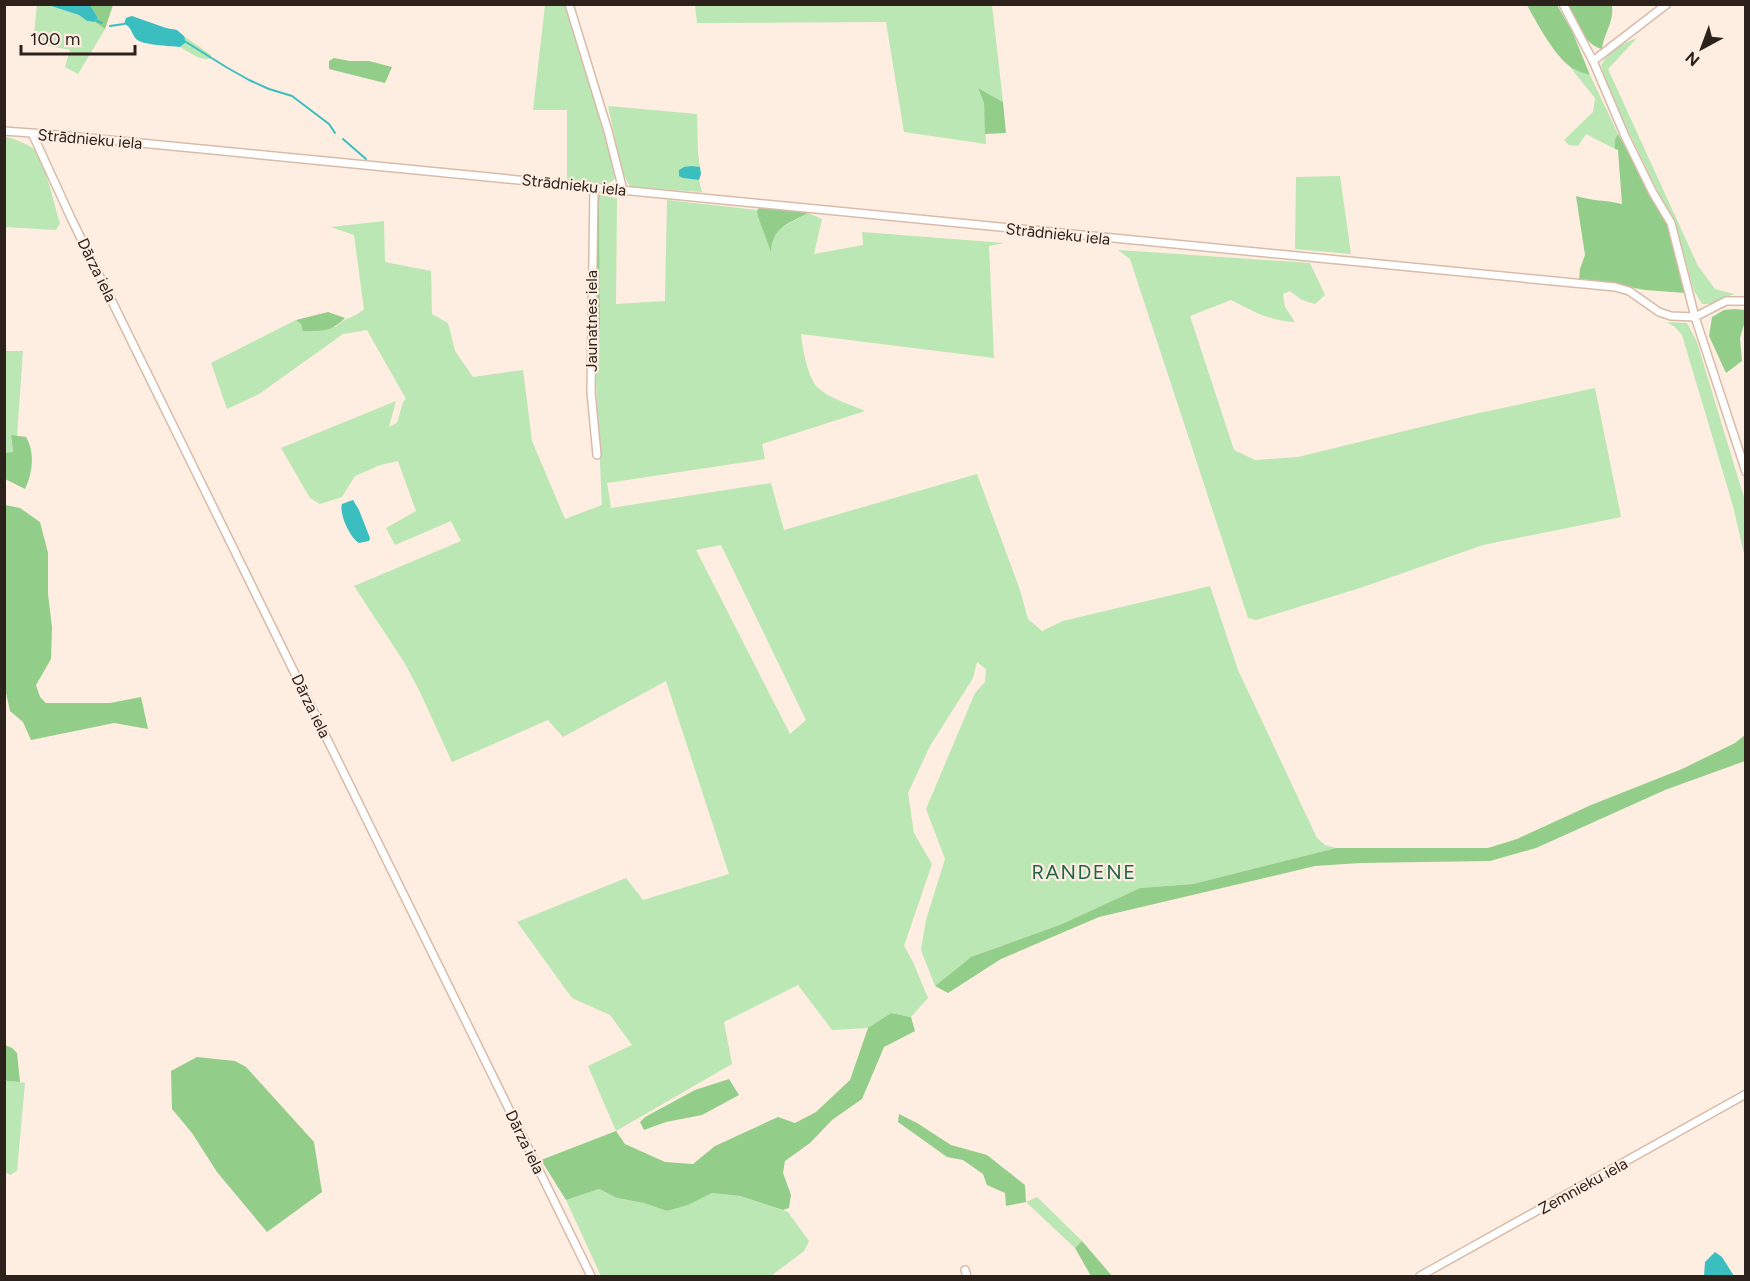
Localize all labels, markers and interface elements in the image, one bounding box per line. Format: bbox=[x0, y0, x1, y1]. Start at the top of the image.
scale bar bbox=[21, 18, 135, 56]
north arrow bbox=[1672, 18, 1732, 78]
text: 100 m bbox=[30, 28, 80, 50]
text: N bbox=[1682, 48, 1703, 70]
street label: Strādnieku iela bbox=[37, 125, 143, 153]
street label: Strādnieku iela bbox=[521, 170, 627, 200]
street label: Strādnieku iela bbox=[1005, 219, 1111, 249]
street label: Dārza iela bbox=[73, 235, 121, 305]
street label: Jaunatnes iela bbox=[582, 270, 601, 372]
street label: Dārza iela bbox=[287, 671, 335, 741]
district label: RANDENE bbox=[1032, 860, 1137, 884]
street label: Dārza iela bbox=[501, 1107, 549, 1177]
street label: Zemnieku iela bbox=[1535, 1154, 1631, 1218]

